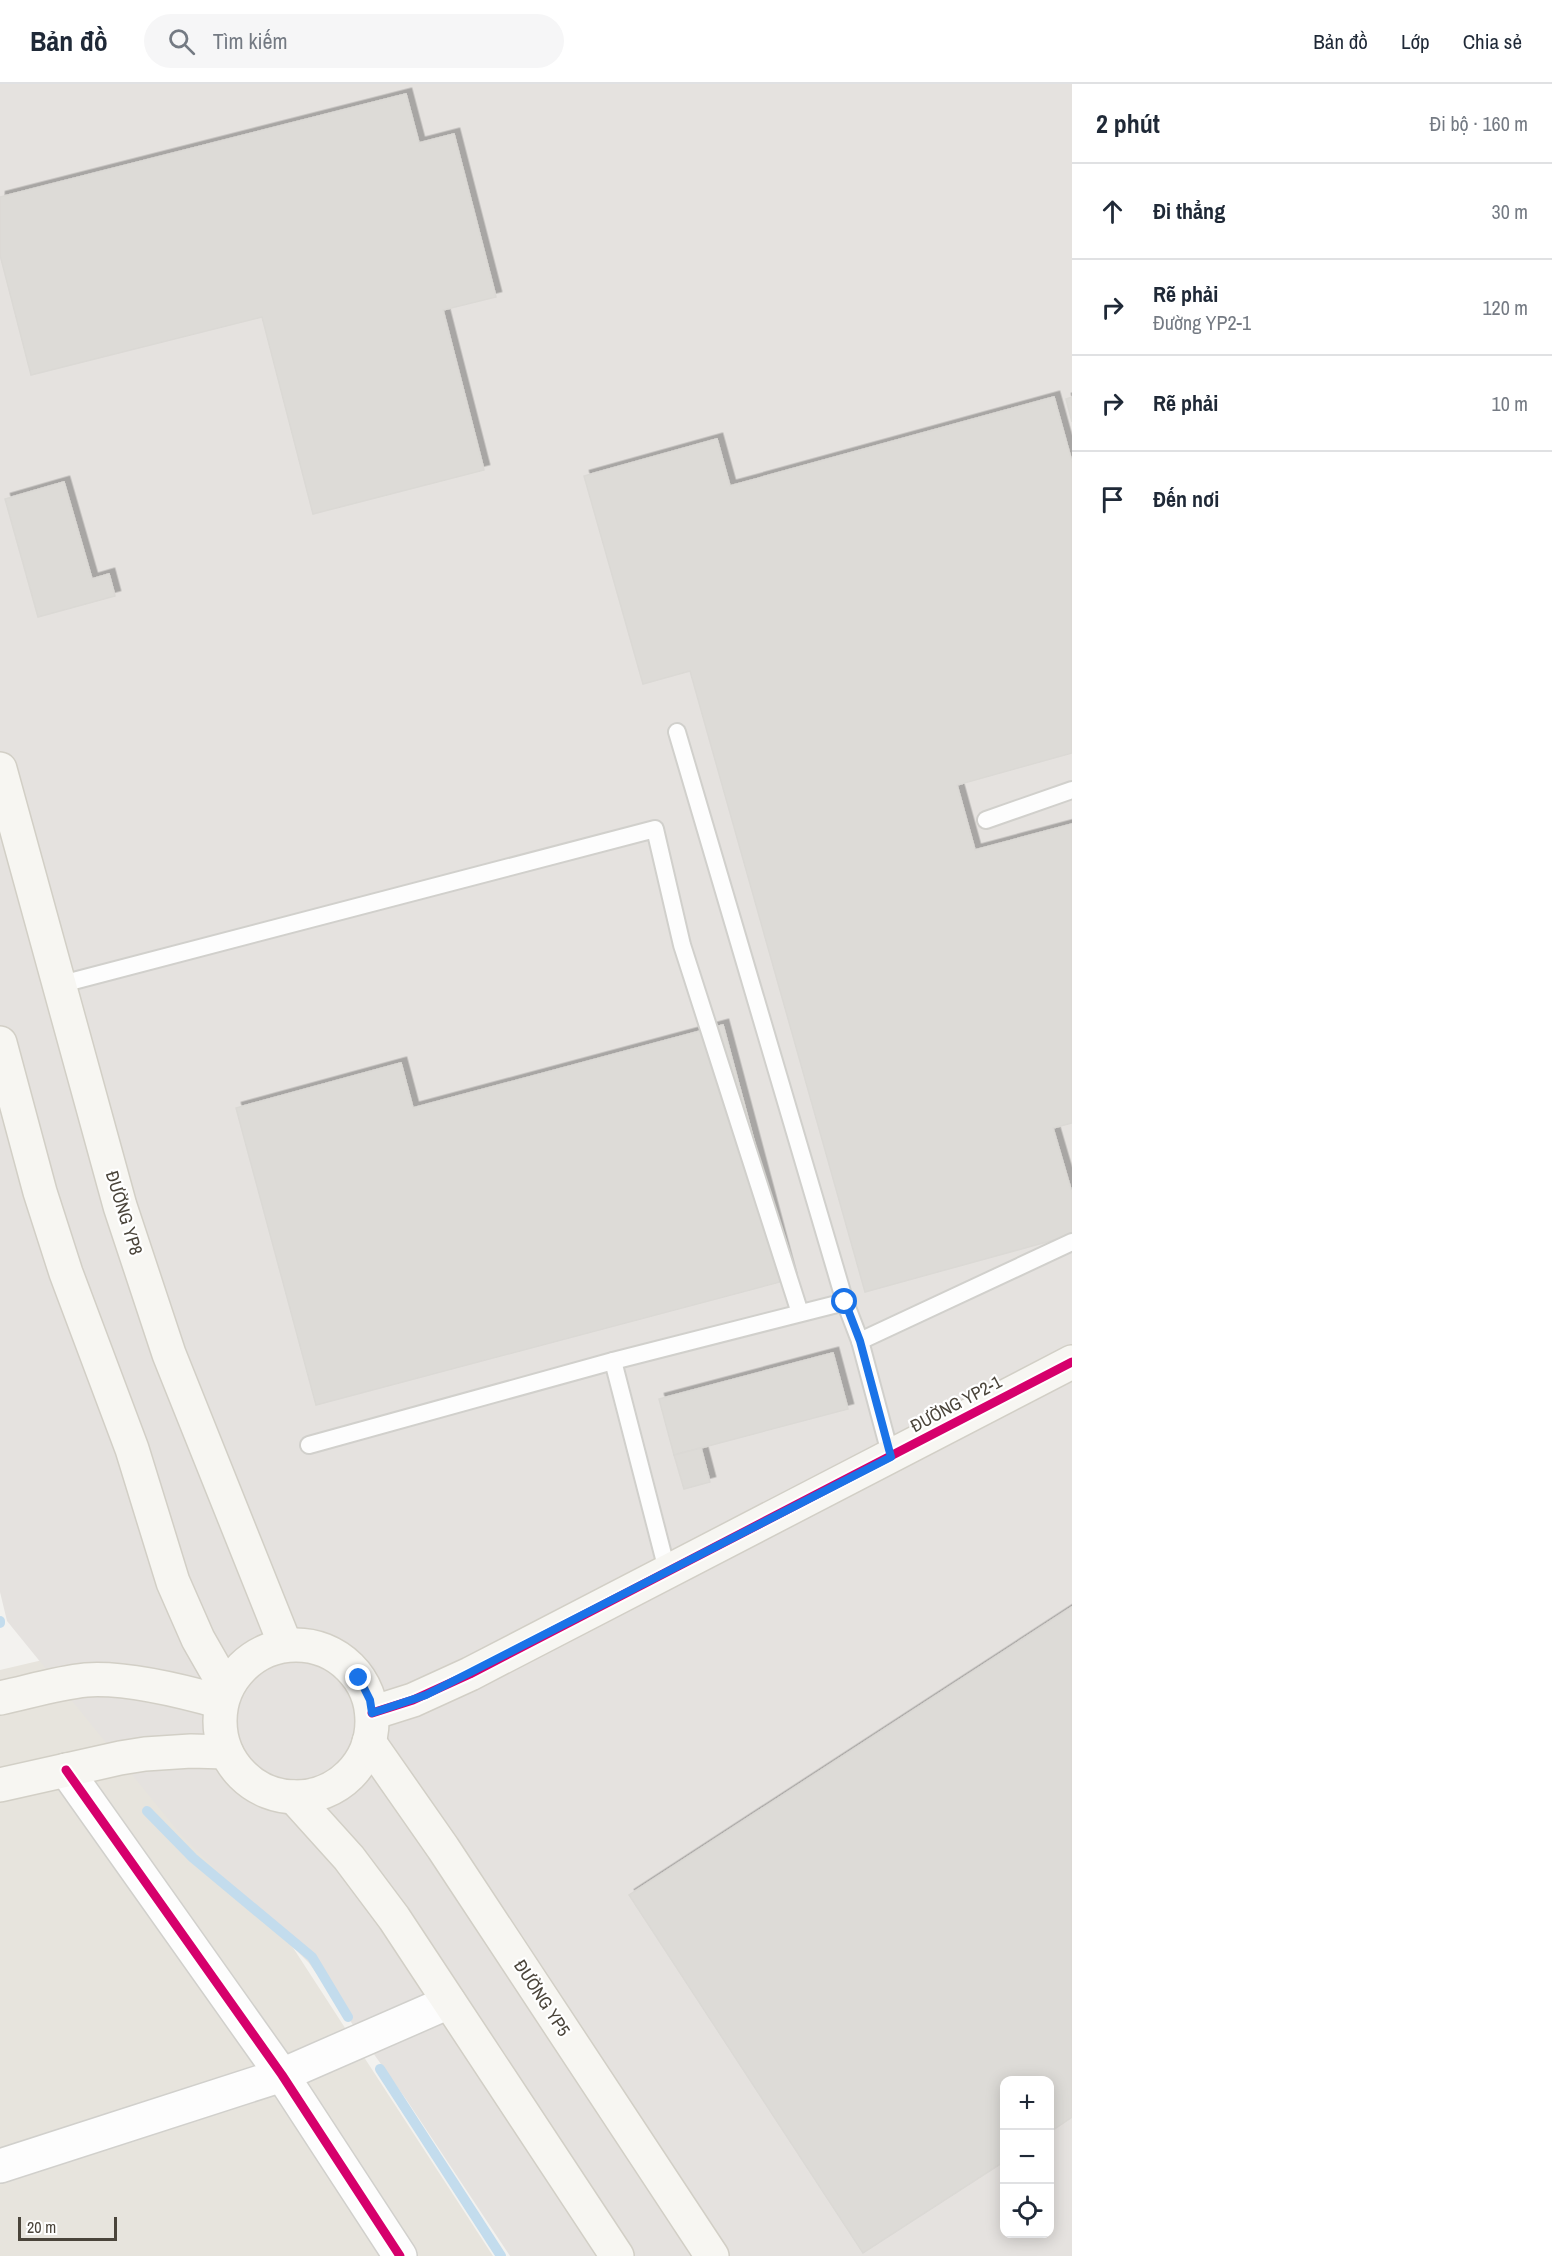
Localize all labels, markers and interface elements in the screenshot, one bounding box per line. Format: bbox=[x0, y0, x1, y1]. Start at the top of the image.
search box bbox=[144, 14, 564, 68]
text: Bản đồ bbox=[30, 22, 108, 60]
icon: search bbox=[165, 25, 198, 58]
text: Tìm kiếm bbox=[213, 26, 288, 56]
text: Bản đồ bbox=[1313, 27, 1368, 56]
text: Lớp bbox=[1401, 27, 1430, 56]
text: Chia sẻ bbox=[1463, 27, 1522, 56]
text: 2 phút bbox=[1096, 106, 1160, 141]
text: Đi bộ · 160 m bbox=[1430, 110, 1528, 137]
icon: ahead bbox=[1096, 195, 1129, 228]
text: Đi thẳng bbox=[1153, 196, 1225, 226]
text: 30 m bbox=[1492, 198, 1528, 225]
text: Rẽ phải bbox=[1153, 279, 1218, 309]
icon: right bbox=[1096, 291, 1129, 324]
text: 120 m bbox=[1482, 294, 1528, 321]
text: Đường YP2-1 bbox=[1153, 309, 1251, 336]
icon: right bbox=[1096, 387, 1129, 420]
text: Rẽ phải bbox=[1153, 388, 1218, 418]
text: 10 m bbox=[1492, 390, 1528, 417]
icon: arrive bbox=[1096, 483, 1129, 516]
text: Đến nơi bbox=[1153, 484, 1219, 514]
street label: ĐƯỜNG YP8 bbox=[100, 1168, 149, 1258]
route start bbox=[831, 1288, 857, 1314]
street label: ĐƯỜNG YP2-1 bbox=[906, 1369, 1006, 1438]
route end bbox=[345, 1664, 371, 1690]
street label: ĐƯỜNG YP5 bbox=[508, 1955, 577, 2041]
map controls bbox=[1000, 2076, 1054, 2238]
button: + bbox=[1000, 2076, 1054, 2130]
button: − bbox=[1000, 2130, 1054, 2184]
button: locate bbox=[1000, 2184, 1054, 2238]
scale bar bbox=[18, 2214, 117, 2242]
text: 20 m bbox=[27, 2216, 56, 2238]

